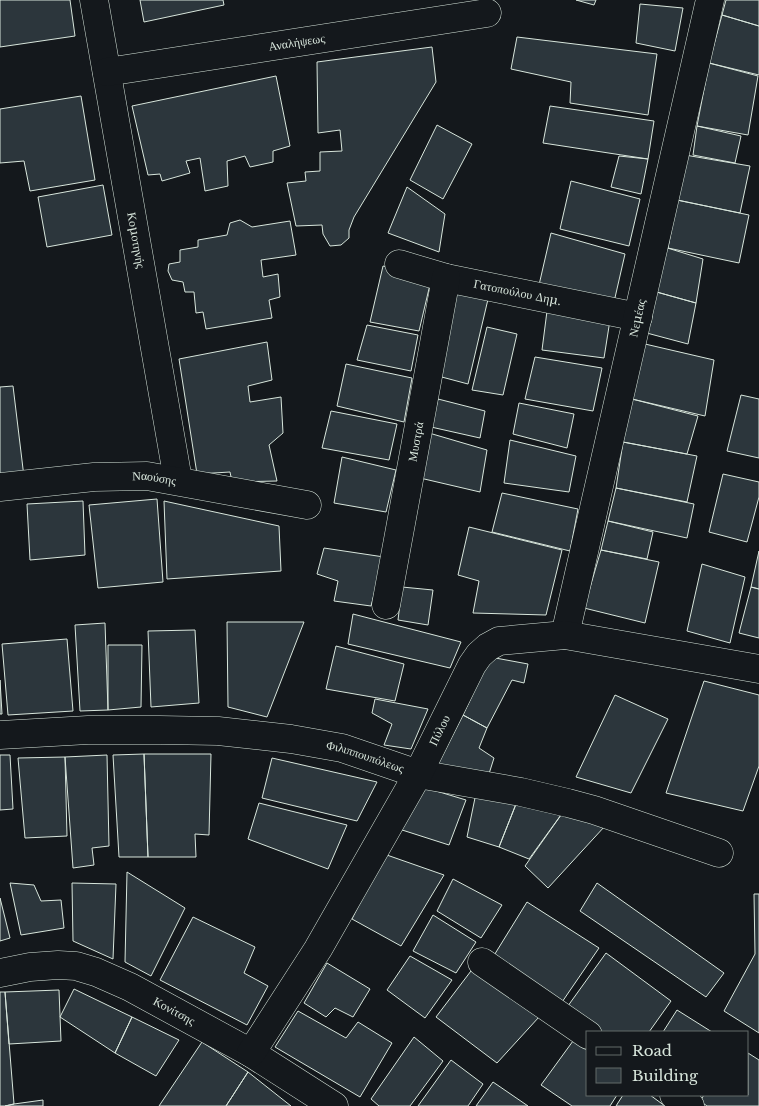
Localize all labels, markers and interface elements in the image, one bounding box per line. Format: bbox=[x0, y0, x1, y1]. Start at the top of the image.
street label: Αναλήψεως bbox=[267, 30, 326, 54]
street label: Κομοτηνής bbox=[124, 211, 149, 270]
street label: Γατοπούλου Δημ. bbox=[472, 276, 563, 308]
street label: Νεμέας bbox=[625, 297, 649, 338]
street label: Μυστρά bbox=[404, 420, 427, 463]
street label: Ναούσης bbox=[132, 468, 178, 488]
street label: Πύλου bbox=[425, 712, 453, 748]
street label: Φιλιππουπόλεως bbox=[325, 737, 406, 776]
street label: Κονίτσης bbox=[151, 993, 198, 1028]
legend bbox=[586, 1031, 749, 1096]
text: Road bbox=[632, 1041, 672, 1060]
text: Building bbox=[632, 1066, 699, 1085]

